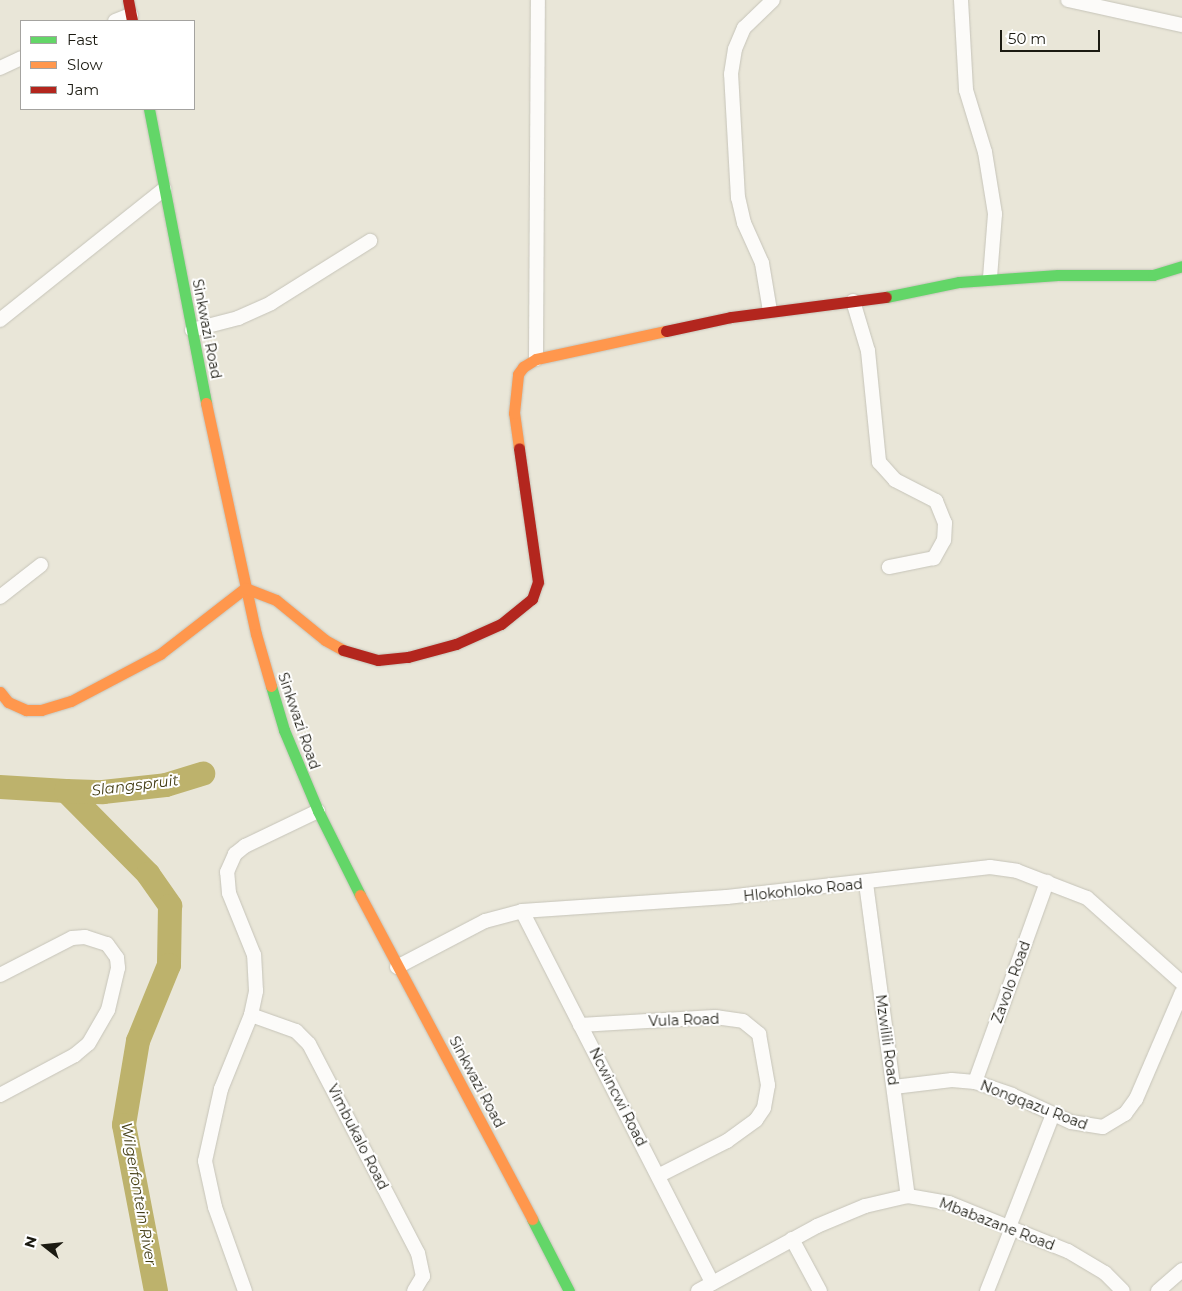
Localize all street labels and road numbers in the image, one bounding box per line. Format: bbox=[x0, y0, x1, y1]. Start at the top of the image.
street label: Sinkwazi Road bbox=[189, 278, 225, 380]
street label: Sinkwazi Road bbox=[275, 670, 323, 772]
street label: Hlokohloko Road bbox=[742, 875, 864, 905]
street label: Zavolo Road bbox=[988, 939, 1034, 1025]
street label: Mzwilili Road bbox=[872, 993, 902, 1087]
street label: Vula Road bbox=[648, 1010, 720, 1030]
street label: Sinkwazi Road bbox=[446, 1033, 508, 1131]
street label: Ncwincwi Road bbox=[586, 1045, 650, 1149]
street label: Nongqazu Road bbox=[978, 1077, 1090, 1133]
street label: Vimbukalo Road bbox=[324, 1081, 392, 1193]
street label: Mbabazane Road bbox=[937, 1194, 1057, 1254]

